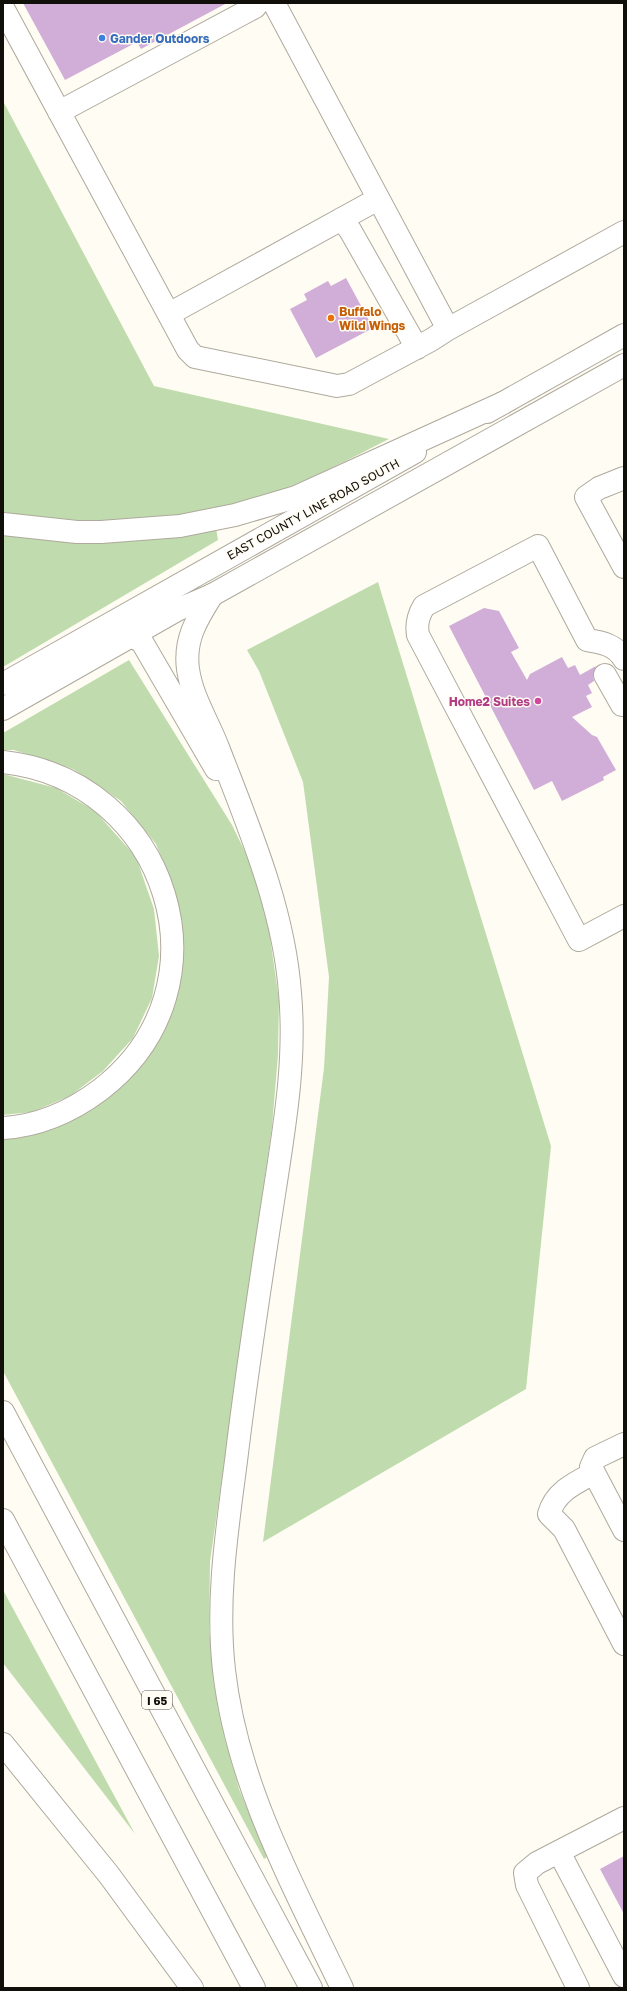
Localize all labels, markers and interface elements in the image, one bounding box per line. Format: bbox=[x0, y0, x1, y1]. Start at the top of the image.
place label: Gander Outdoors bbox=[110, 31, 210, 46]
marker: Gander Outdoors bbox=[97, 33, 107, 43]
place label: Buffalo Wild Wings bbox=[339, 304, 406, 333]
marker: Buffalo Wild Wings bbox=[326, 313, 336, 323]
street label: EAST COUNTY LINE ROAD SOUTH bbox=[224, 455, 402, 563]
place label: Home2 Suites bbox=[449, 694, 530, 709]
marker: Home2 Suites bbox=[533, 696, 543, 706]
road number: I 65 bbox=[142, 1691, 172, 1709]

